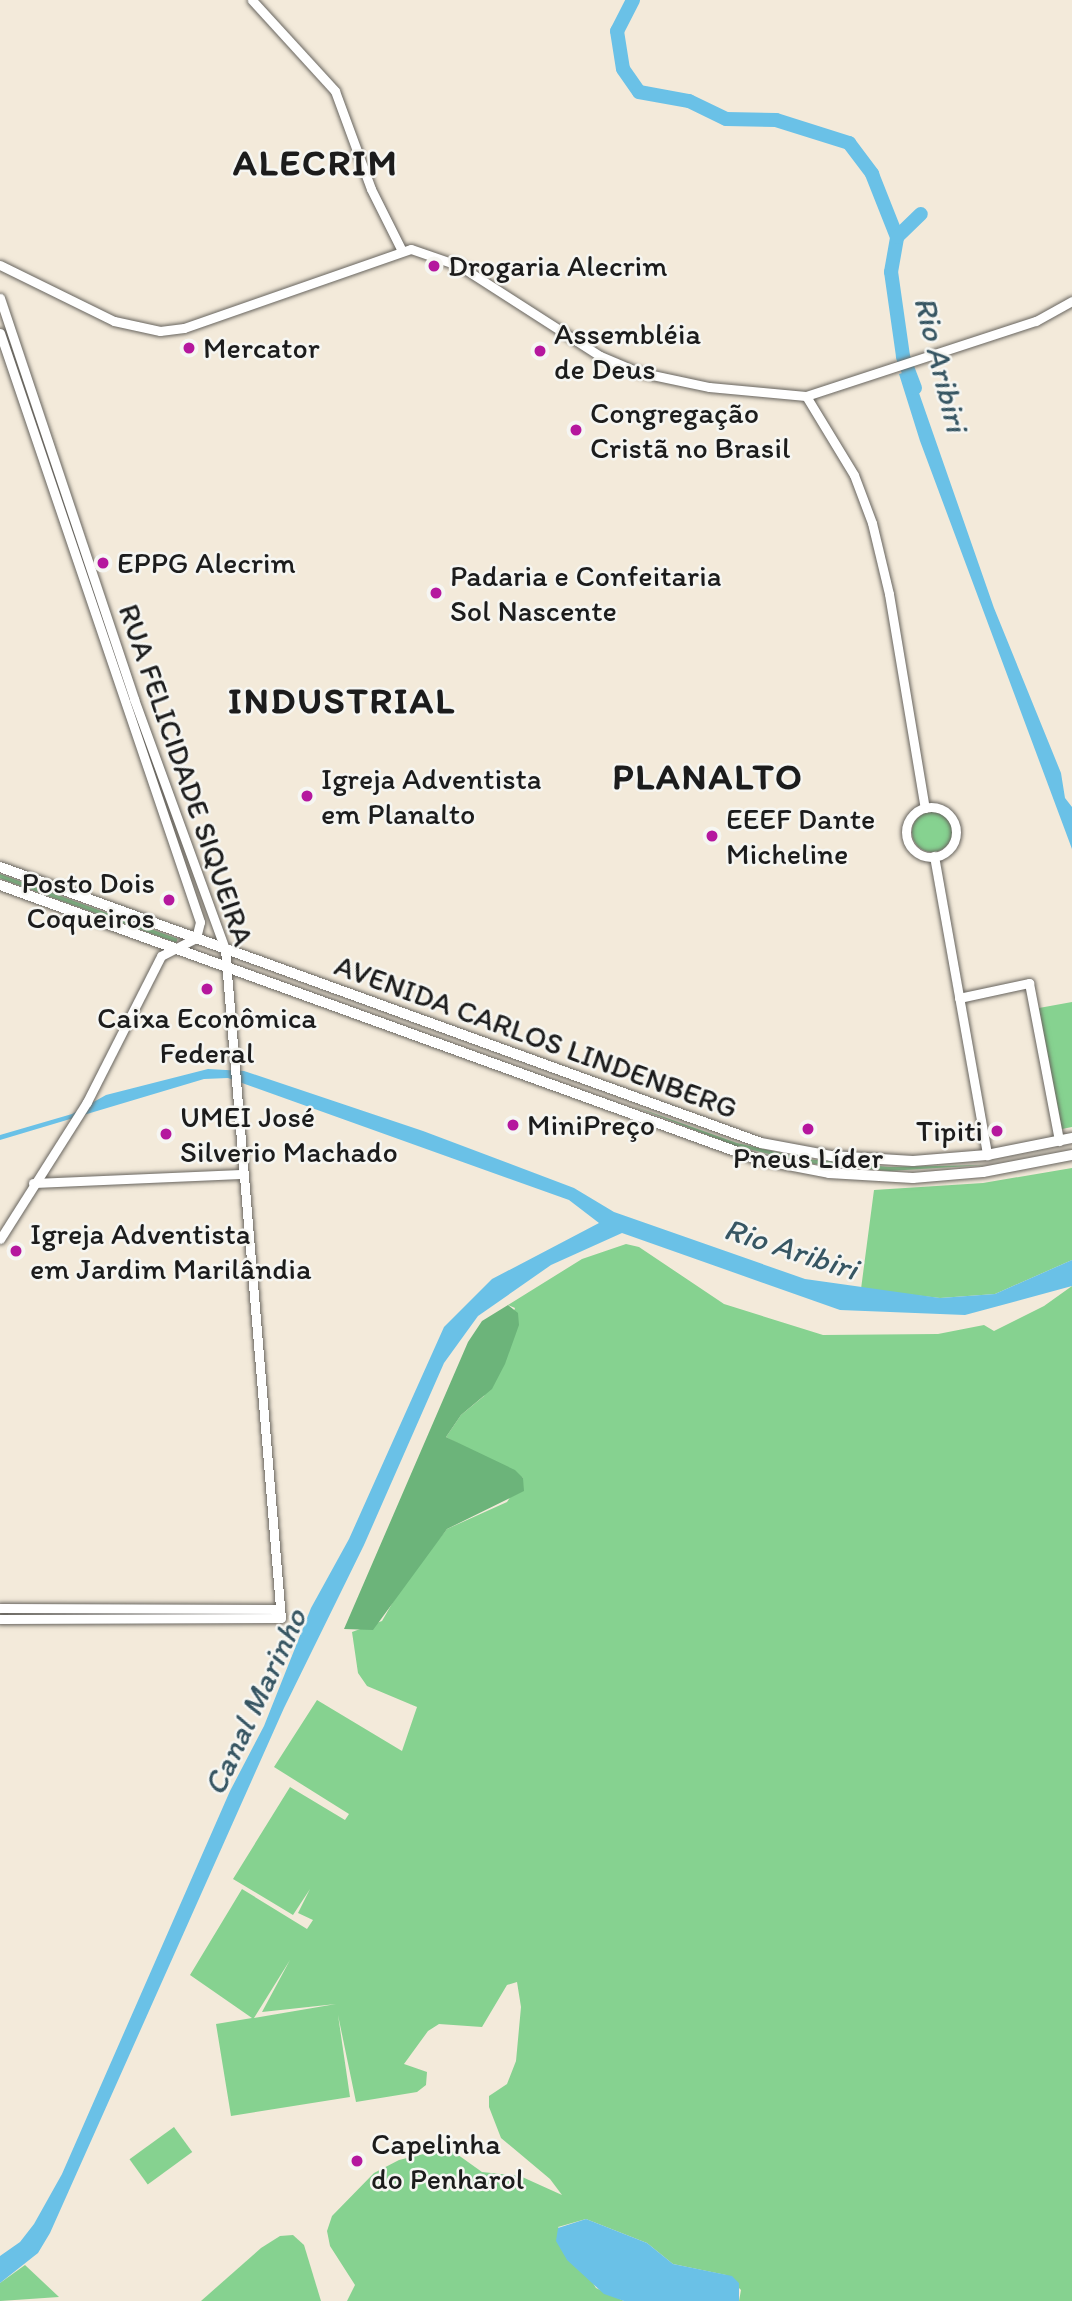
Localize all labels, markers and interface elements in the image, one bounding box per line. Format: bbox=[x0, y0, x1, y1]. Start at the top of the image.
district label: ALECRIM bbox=[234, 140, 398, 184]
place label: Drogaria Alecrim bbox=[448, 248, 668, 284]
marker: Drogaria Alecrim bbox=[426, 258, 442, 274]
water label: Rio Aribiri bbox=[906, 292, 976, 436]
place label: Assembléia de Deus bbox=[554, 316, 701, 386]
place label: Mercator bbox=[203, 330, 320, 366]
marker: Mercator bbox=[181, 340, 197, 356]
marker: Assembléia de Deus bbox=[532, 343, 548, 359]
place label: Congregação Cristã no Brasil bbox=[590, 395, 791, 466]
marker: Congregação Cristã no Brasil bbox=[568, 422, 584, 438]
place label: EPPG Alecrim bbox=[117, 545, 296, 581]
marker: EPPG Alecrim bbox=[95, 555, 111, 571]
place label: Padaria e Confeitaria Sol Nascente bbox=[450, 558, 722, 628]
marker: Padaria e Confeitaria Sol Nascente bbox=[428, 585, 444, 601]
street label: RUA FELICIDADE SIQUEIRA bbox=[109, 596, 263, 954]
district label: INDUSTRIAL bbox=[230, 678, 454, 722]
district label: PLANALTO bbox=[612, 754, 804, 798]
place label: Igreja Adventista em Planalto bbox=[321, 761, 542, 832]
marker: Igreja Adventista em Planalto bbox=[299, 788, 315, 804]
place label: EEEF Dante Micheline bbox=[726, 801, 876, 872]
marker: EEEF Dante Micheline bbox=[704, 828, 720, 844]
place label: Posto Dois Coqueiros bbox=[21, 865, 155, 936]
marker: Posto Dois Coqueiros bbox=[161, 892, 177, 908]
street label: AVENIDA CARLOS LINDENBERG bbox=[330, 947, 742, 1127]
marker: Caixa Econômica Federal bbox=[199, 981, 215, 997]
place label: Caixa Econômica Federal bbox=[97, 1000, 317, 1070]
place label: UMEI José Silverio Machado bbox=[180, 1099, 398, 1170]
place label: MiniPreço bbox=[527, 1107, 655, 1143]
place label: Tipiti bbox=[916, 1113, 983, 1149]
marker: MiniPreço bbox=[505, 1117, 521, 1133]
marker: Pneus Líder bbox=[800, 1121, 816, 1137]
marker: Tipiti bbox=[989, 1123, 1005, 1139]
marker: UMEI José Silverio Machado bbox=[158, 1126, 174, 1142]
place label: Pneus Líder bbox=[733, 1140, 883, 1176]
water label: Rio Aribiri bbox=[719, 1209, 863, 1289]
place label: Igreja Adventista em Jardim Marilândia bbox=[30, 1216, 313, 1286]
marker: Igreja Adventista em Jardim Marilândia bbox=[8, 1243, 24, 1259]
water label: Canal Marinho bbox=[195, 1603, 315, 1801]
place label: Capelinha do Penharol bbox=[371, 2126, 523, 2196]
marker: Capelinha do Penharol bbox=[349, 2153, 365, 2169]

